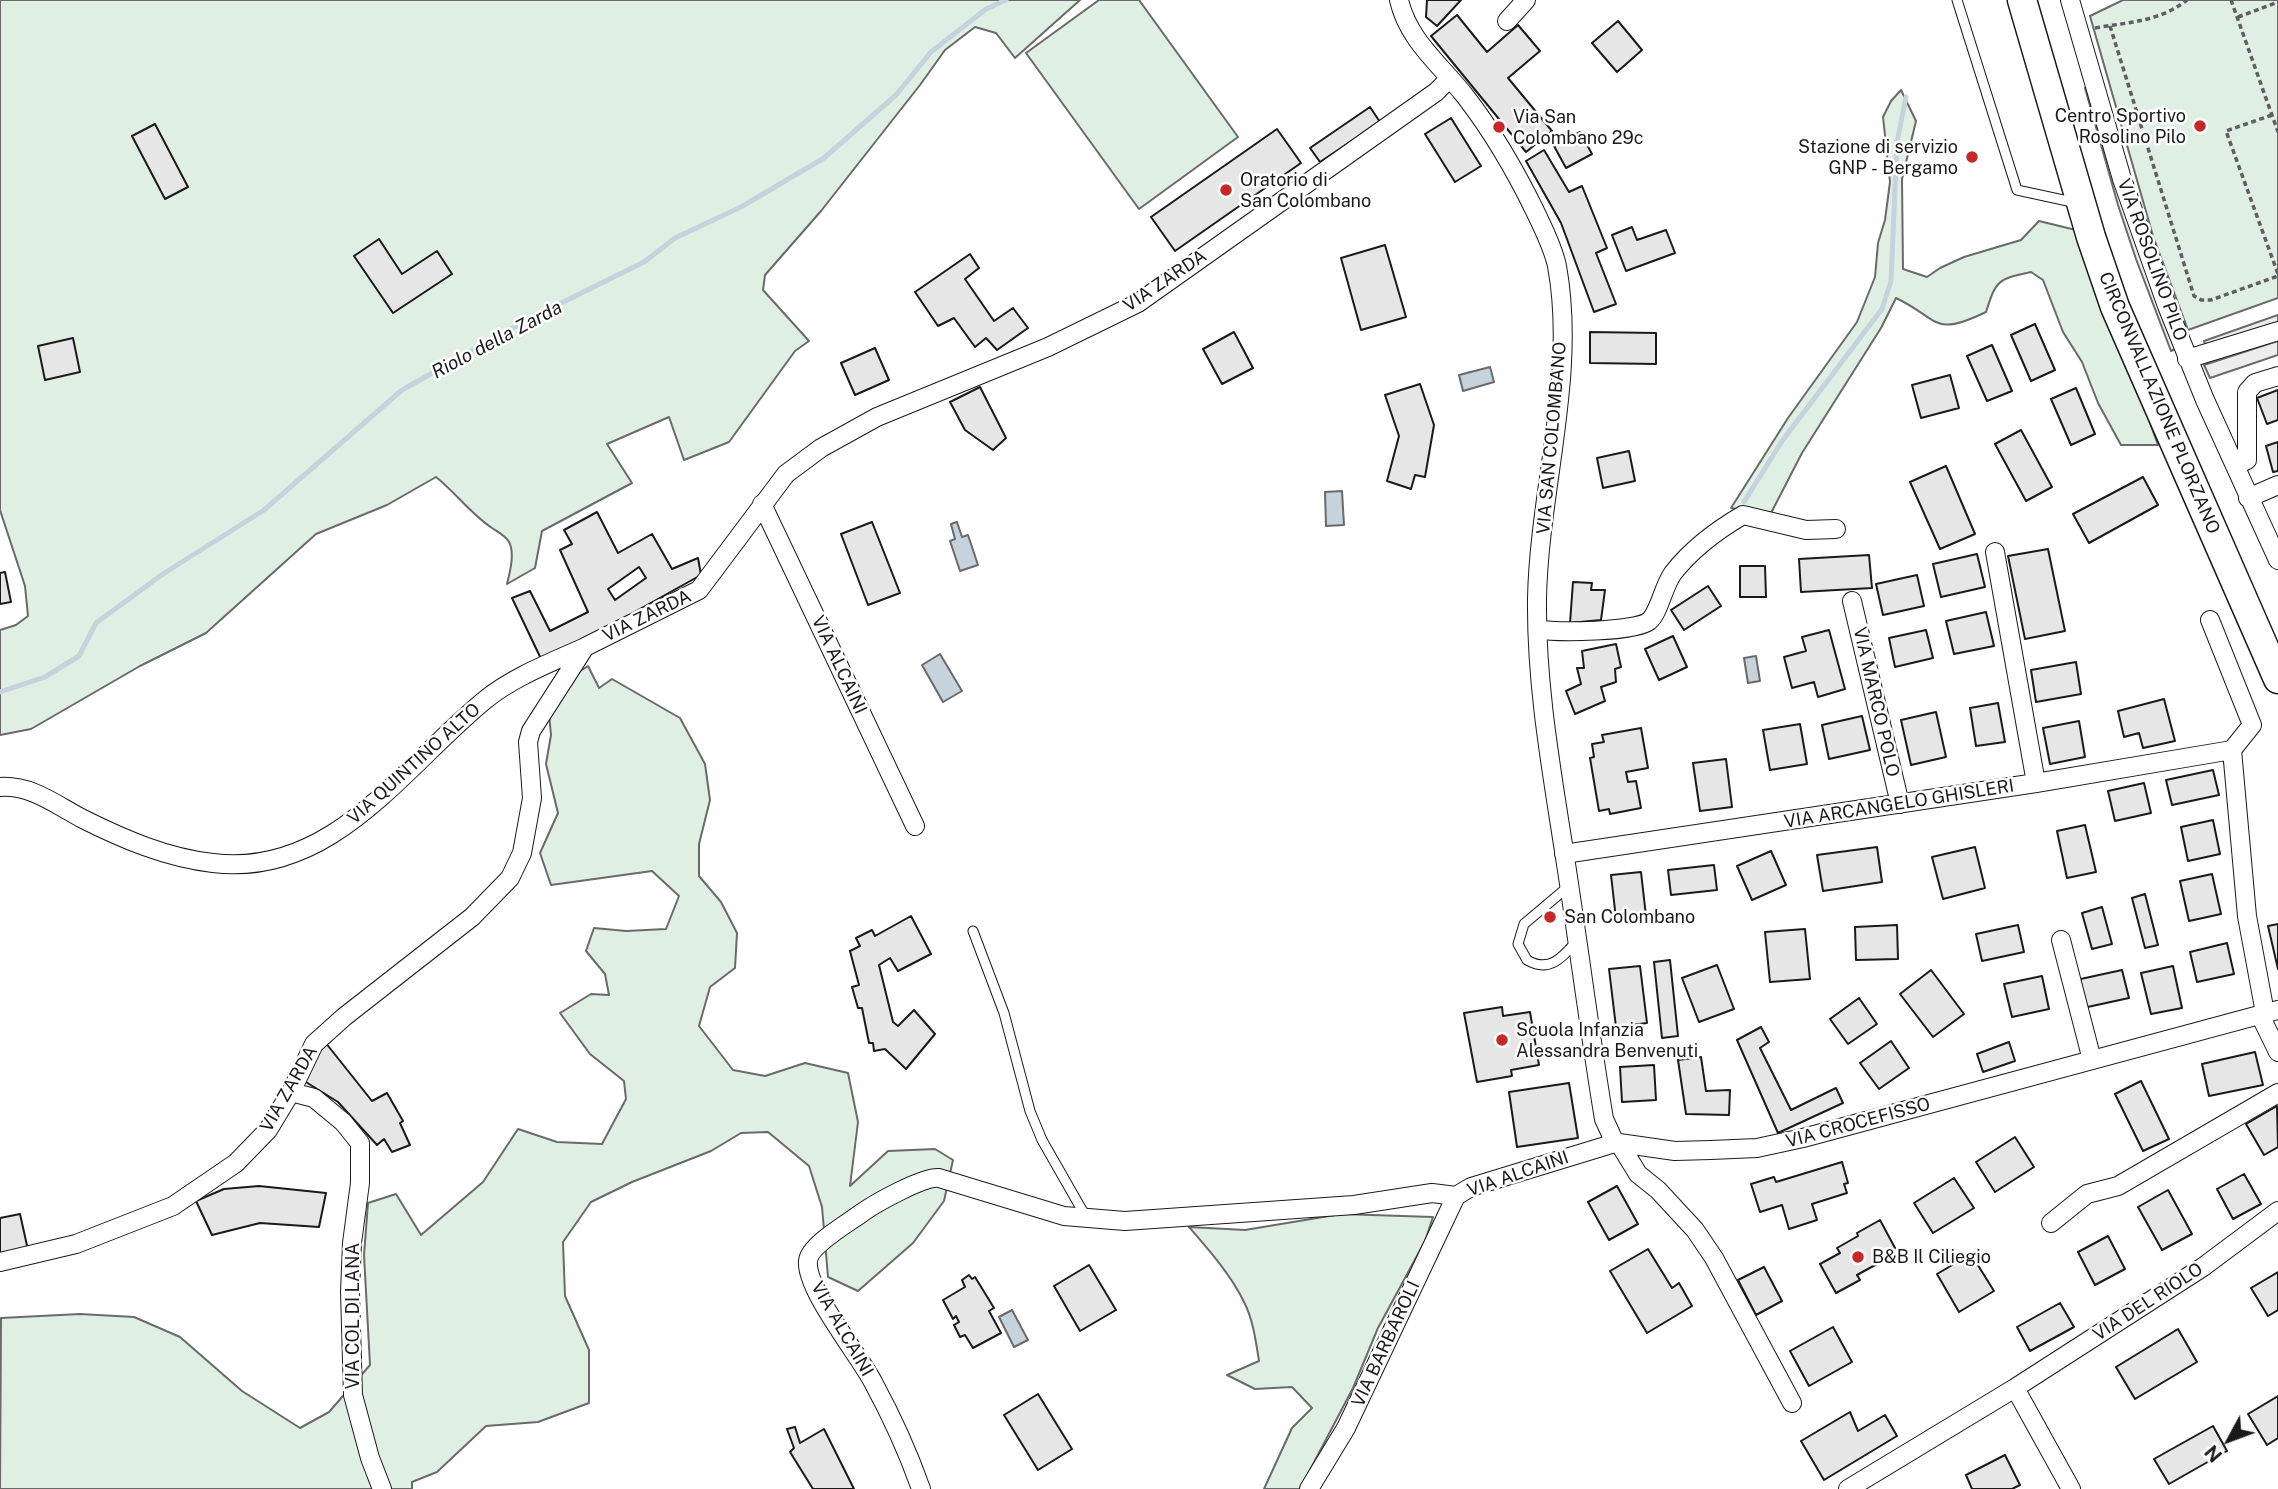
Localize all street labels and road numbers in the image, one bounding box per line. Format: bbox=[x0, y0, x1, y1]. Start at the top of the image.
street label: VIA ROSOLINO PILO bbox=[2113, 176, 2191, 344]
street label: VIA ZARDA bbox=[1119, 245, 1211, 317]
street label: CIRCONVALLAZIONE PLORZANO bbox=[2094, 269, 2224, 537]
street label: VIA SAN COLOMBANO bbox=[1533, 341, 1571, 535]
street label: VIA ZARDA bbox=[599, 585, 695, 647]
street label: VIA ALCAINI bbox=[807, 612, 871, 718]
street label: VIA MARCO POLO bbox=[1848, 625, 1904, 779]
street label: VIA QUINTINO ALTO bbox=[343, 699, 485, 829]
street label: VIA ARCANGELO GHISLERI bbox=[1782, 775, 2016, 833]
street label: VIA ZARDA bbox=[256, 1042, 322, 1136]
street label: VIA CROCEFISSO bbox=[1783, 1093, 1933, 1153]
street label: VIA ALCAINI bbox=[1464, 1147, 1572, 1201]
street label: VIA COL DI LANA bbox=[342, 1243, 364, 1389]
street label: VIA DEL RIOLO bbox=[2089, 1258, 2207, 1346]
street label: VIA BARBAROLI bbox=[1347, 1277, 1425, 1411]
street label: VIA ALCAINI bbox=[806, 1278, 878, 1380]

